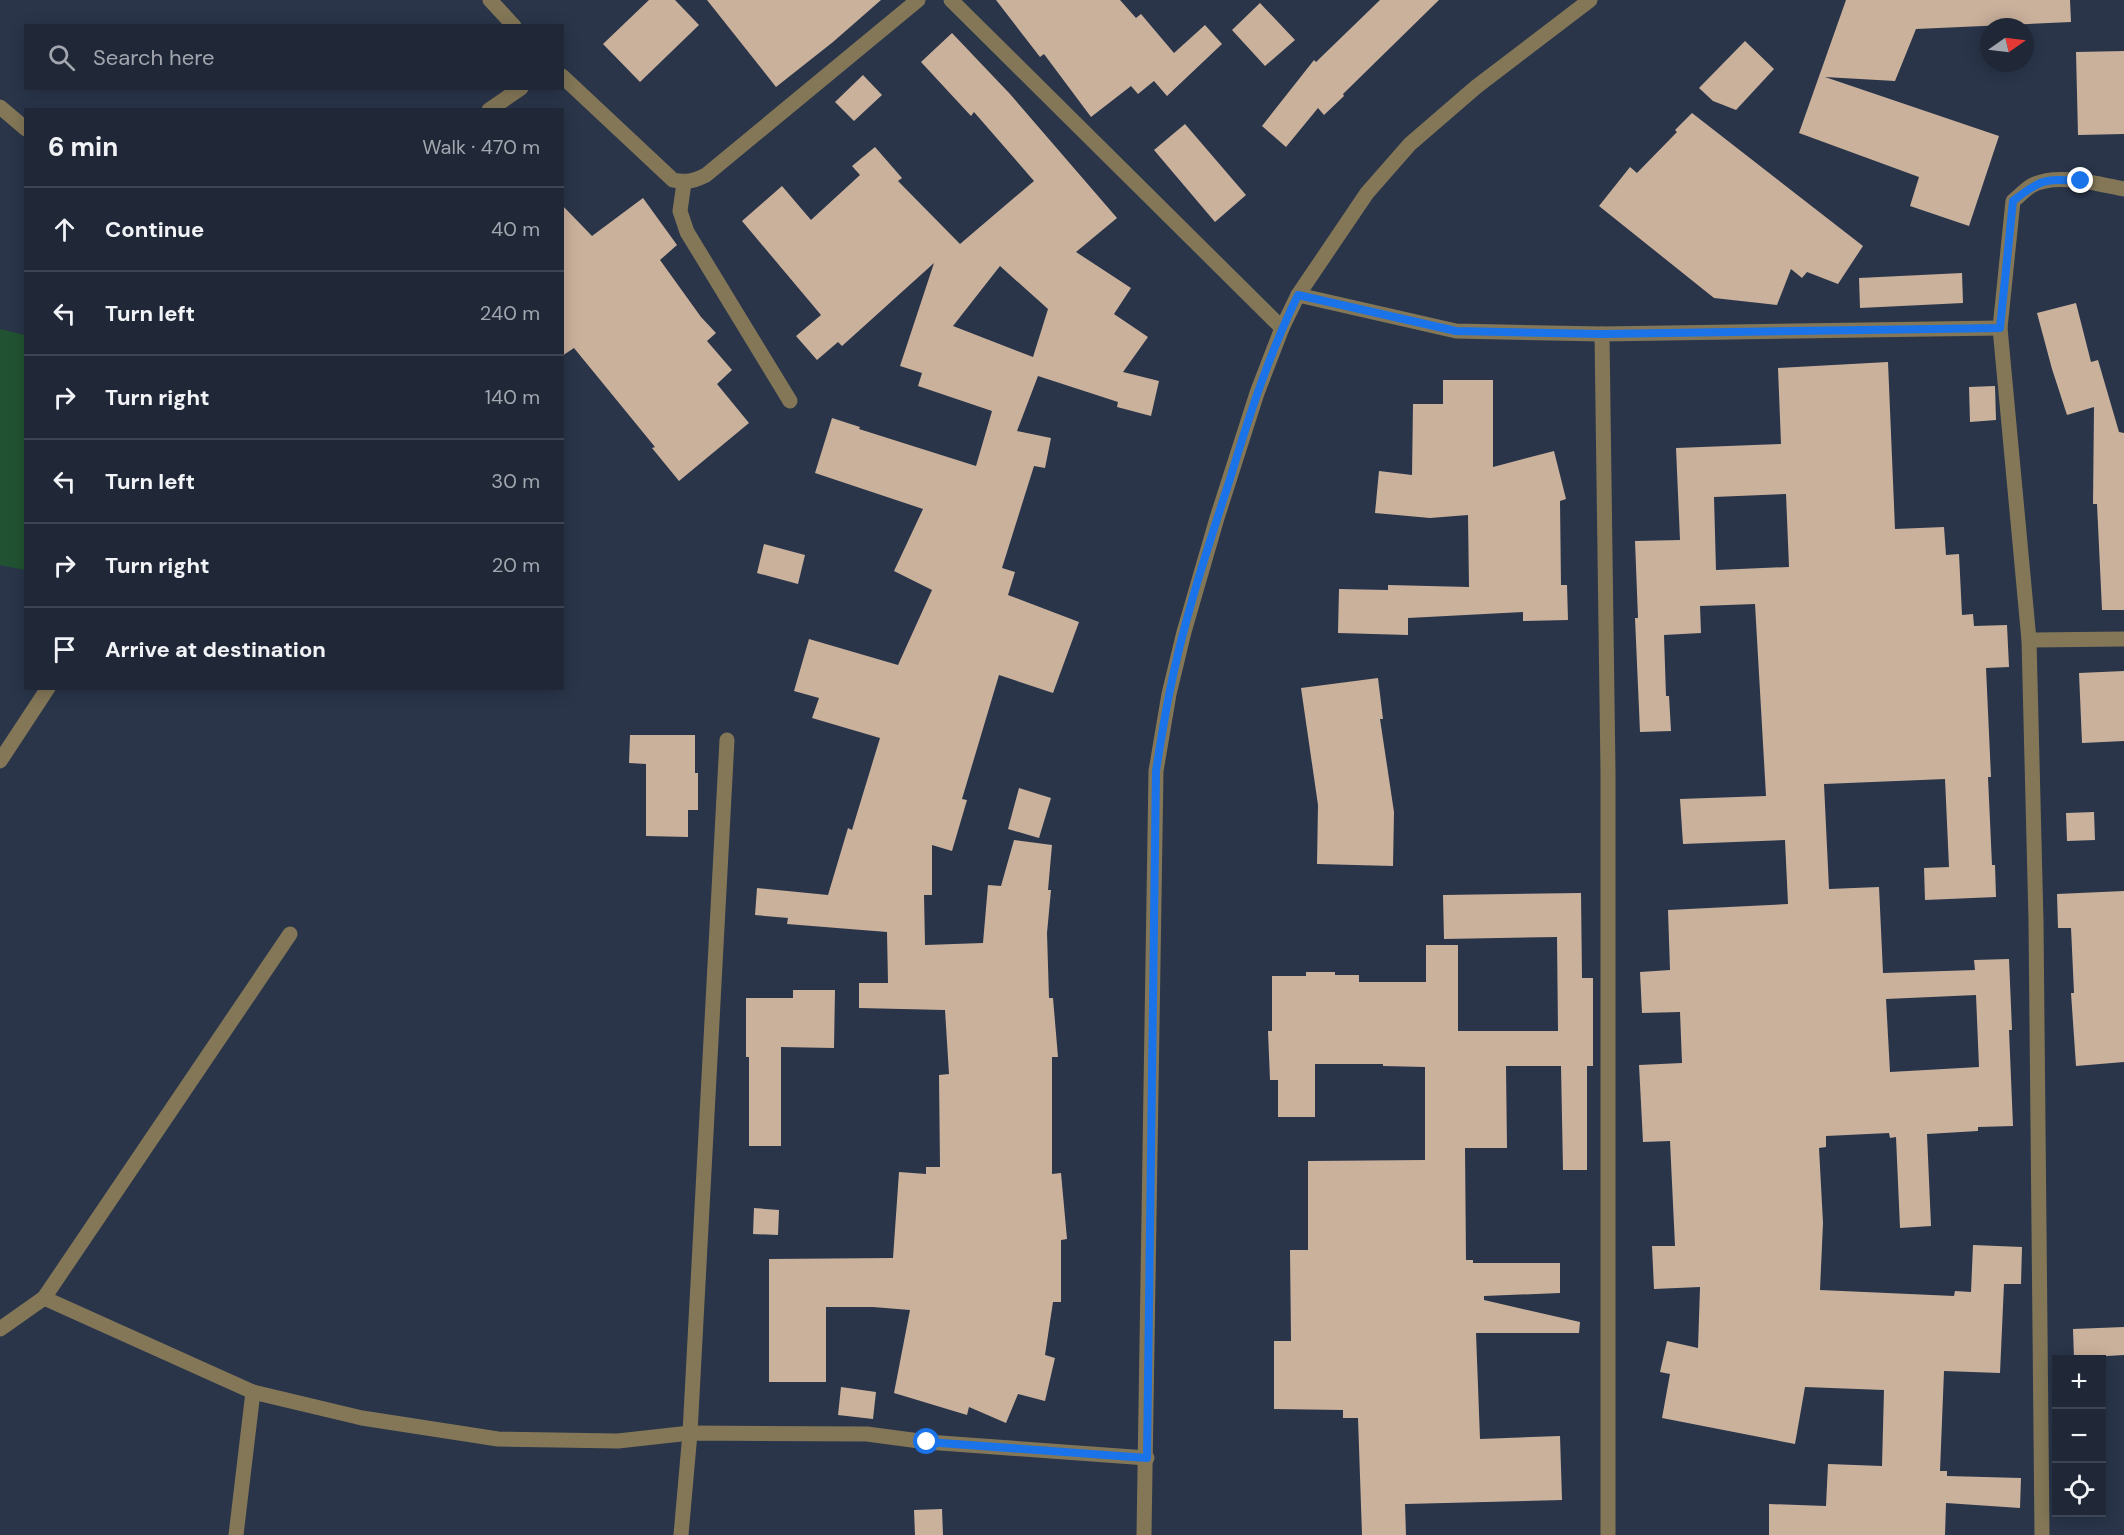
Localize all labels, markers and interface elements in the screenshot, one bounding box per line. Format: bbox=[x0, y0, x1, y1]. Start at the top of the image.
north arrow bbox=[1980, 18, 2034, 72]
search box bbox=[24, 24, 564, 90]
icon: search bbox=[45, 41, 78, 74]
text: Search here bbox=[93, 43, 214, 72]
text: 6 min bbox=[48, 130, 118, 164]
text: Walk · 470 m bbox=[422, 134, 540, 160]
route end bbox=[2067, 167, 2093, 193]
icon: ahead bbox=[48, 213, 81, 246]
text: Continue bbox=[105, 215, 204, 244]
text: 40 m bbox=[491, 216, 540, 242]
icon: left bbox=[48, 297, 81, 330]
text: Turn left bbox=[105, 299, 195, 328]
text: 240 m bbox=[480, 300, 540, 326]
icon: right bbox=[48, 381, 81, 414]
text: Turn right bbox=[105, 383, 210, 412]
text: 140 m bbox=[485, 384, 540, 410]
icon: left bbox=[48, 465, 81, 498]
text: Turn left bbox=[105, 467, 195, 496]
text: 30 m bbox=[491, 468, 540, 494]
icon: right bbox=[48, 549, 81, 582]
text: Turn right bbox=[105, 551, 210, 580]
text: 20 m bbox=[492, 552, 540, 578]
icon: arrive bbox=[48, 633, 81, 666]
text: Arrive at destination bbox=[105, 635, 326, 664]
map controls bbox=[2052, 1355, 2106, 1517]
button: + bbox=[2052, 1355, 2106, 1409]
button: − bbox=[2052, 1409, 2106, 1463]
route start bbox=[913, 1428, 939, 1454]
button: locate bbox=[2052, 1463, 2106, 1517]

